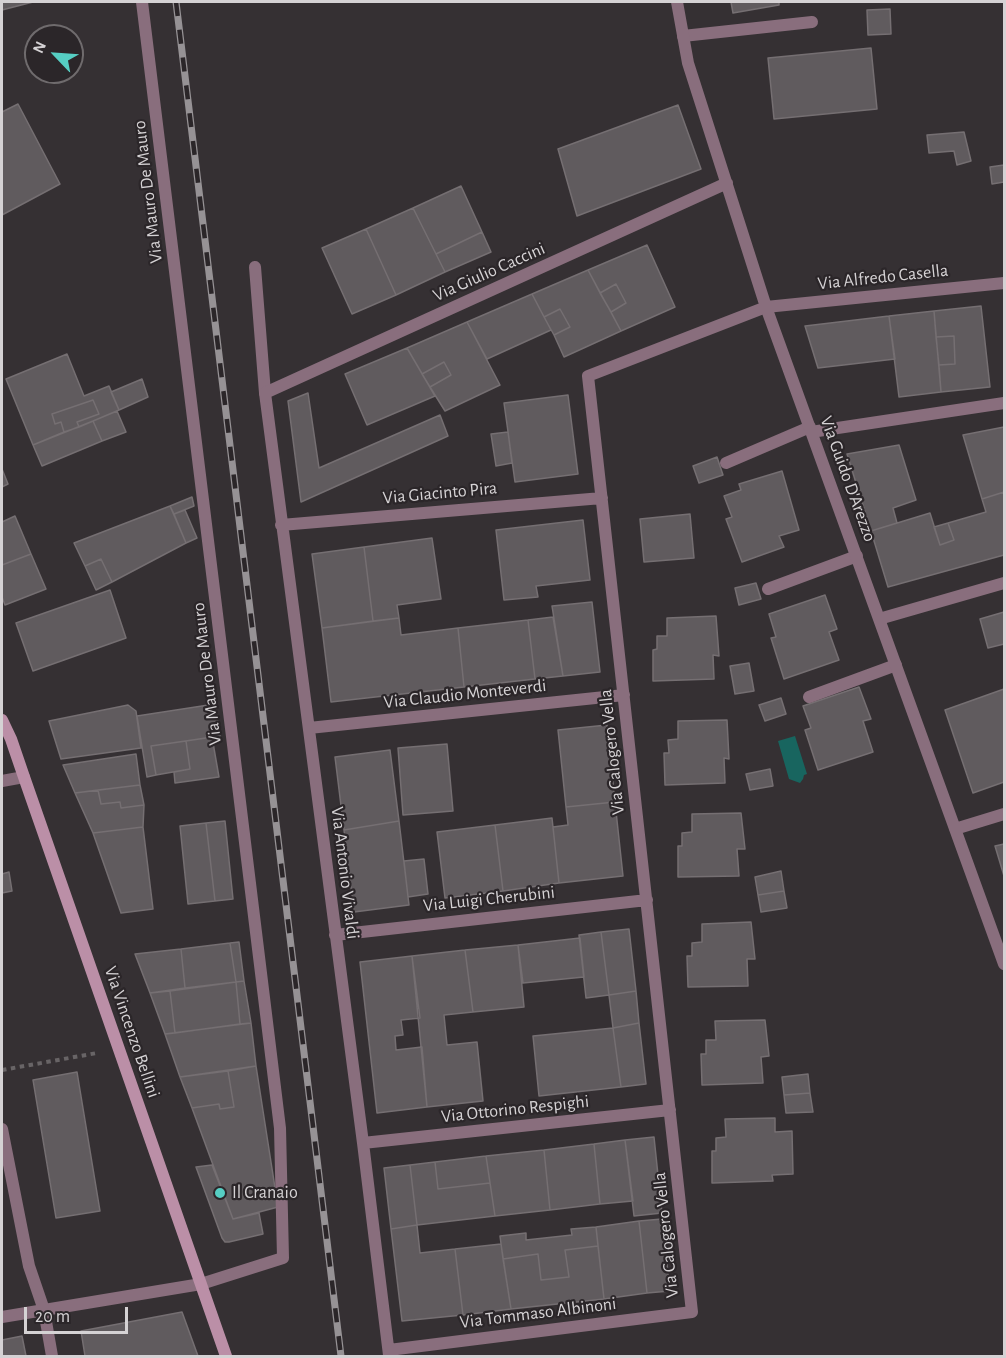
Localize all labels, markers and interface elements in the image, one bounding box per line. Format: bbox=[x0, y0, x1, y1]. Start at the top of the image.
north arrow bbox=[24, 24, 84, 84]
text: N bbox=[30, 39, 49, 56]
street label: Via Mauro De Mauro bbox=[129, 119, 167, 265]
street label: Via Giulio Caccini bbox=[430, 238, 548, 306]
street label: Via Alfredo Casella bbox=[817, 259, 949, 295]
street label: Via Guido D'Arezzo bbox=[815, 413, 881, 545]
street label: Via Giacinto Pira bbox=[382, 477, 498, 509]
street label: Via Mauro De Mauro bbox=[188, 601, 226, 747]
street label: Via Claudio Monteverdi bbox=[383, 675, 547, 713]
street label: Via Calogero Vella bbox=[595, 688, 629, 816]
street label: Via Antonio Vivaldi bbox=[326, 806, 364, 940]
street label: Via Luigi Cherubini bbox=[422, 881, 556, 917]
street label: Via Vincenzo Bellini bbox=[99, 963, 165, 1101]
street label: Via Ottorino Respighi bbox=[440, 1090, 590, 1128]
street label: Via Calogero Vella bbox=[649, 1171, 683, 1299]
place label: Il Cranaio bbox=[232, 1182, 298, 1204]
marker: Il Cranaio bbox=[213, 1186, 227, 1200]
street label: Via Tommaso Albinoni bbox=[459, 1293, 617, 1333]
scale bar bbox=[27, 1295, 130, 1333]
text: 20 m bbox=[35, 1308, 70, 1326]

